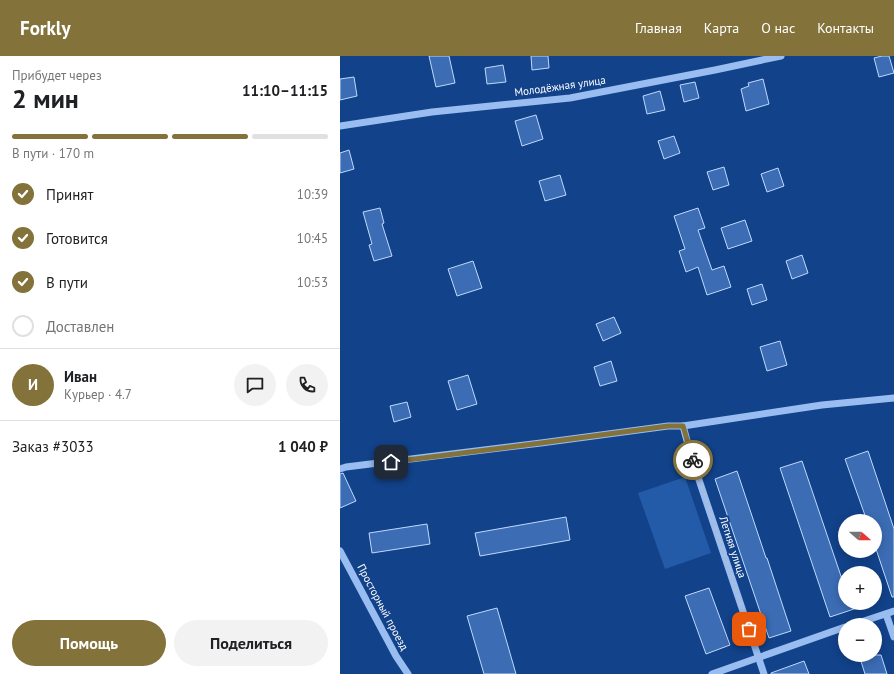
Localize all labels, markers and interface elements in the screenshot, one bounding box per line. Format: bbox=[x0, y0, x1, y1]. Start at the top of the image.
text: Forkly bbox=[20, 16, 71, 40]
text: Главная bbox=[635, 19, 682, 37]
text: Карта bbox=[704, 19, 739, 37]
text: О нас bbox=[761, 19, 795, 37]
text: Контакты bbox=[817, 19, 874, 37]
text: Прибудет через bbox=[12, 67, 102, 84]
street label: Молодёжная улица bbox=[513, 73, 607, 99]
text: 11:10–11:15 bbox=[242, 81, 328, 100]
text: 2 мин bbox=[12, 82, 79, 115]
text: В пути · 170 m bbox=[12, 145, 94, 162]
icon: check bbox=[12, 183, 34, 205]
text: Принят bbox=[46, 185, 93, 204]
text: 10:39 bbox=[297, 186, 328, 203]
icon: check bbox=[12, 227, 34, 249]
text: Готовится bbox=[46, 229, 108, 248]
text: 10:45 bbox=[297, 230, 328, 247]
icon: check bbox=[12, 271, 34, 293]
text: В пути bbox=[46, 273, 88, 292]
text: 10:53 bbox=[297, 274, 328, 291]
text: Доставлен bbox=[46, 317, 114, 336]
button: chat bbox=[234, 364, 276, 406]
button: phone bbox=[286, 364, 328, 406]
text: Иван bbox=[64, 367, 97, 386]
text: И bbox=[28, 375, 38, 394]
text: Курьер · 4.7 bbox=[64, 386, 132, 403]
text: Заказ #3033 bbox=[12, 437, 94, 456]
text: 1 040 ₽ bbox=[278, 437, 328, 456]
courier bbox=[673, 440, 713, 480]
pin bbox=[374, 445, 408, 479]
icon: bike bbox=[682, 449, 704, 471]
icon: home bbox=[380, 451, 402, 473]
street label: Летняя улица bbox=[716, 513, 750, 580]
north arrow bbox=[838, 514, 882, 558]
map controls bbox=[838, 514, 882, 662]
street label: Просторный проезд bbox=[354, 561, 412, 653]
button: + bbox=[838, 566, 882, 610]
pin bbox=[732, 612, 766, 646]
icon: bag bbox=[738, 618, 760, 640]
button: − bbox=[838, 618, 882, 662]
button: Помощь bbox=[12, 620, 166, 666]
button: Поделиться bbox=[174, 620, 328, 666]

